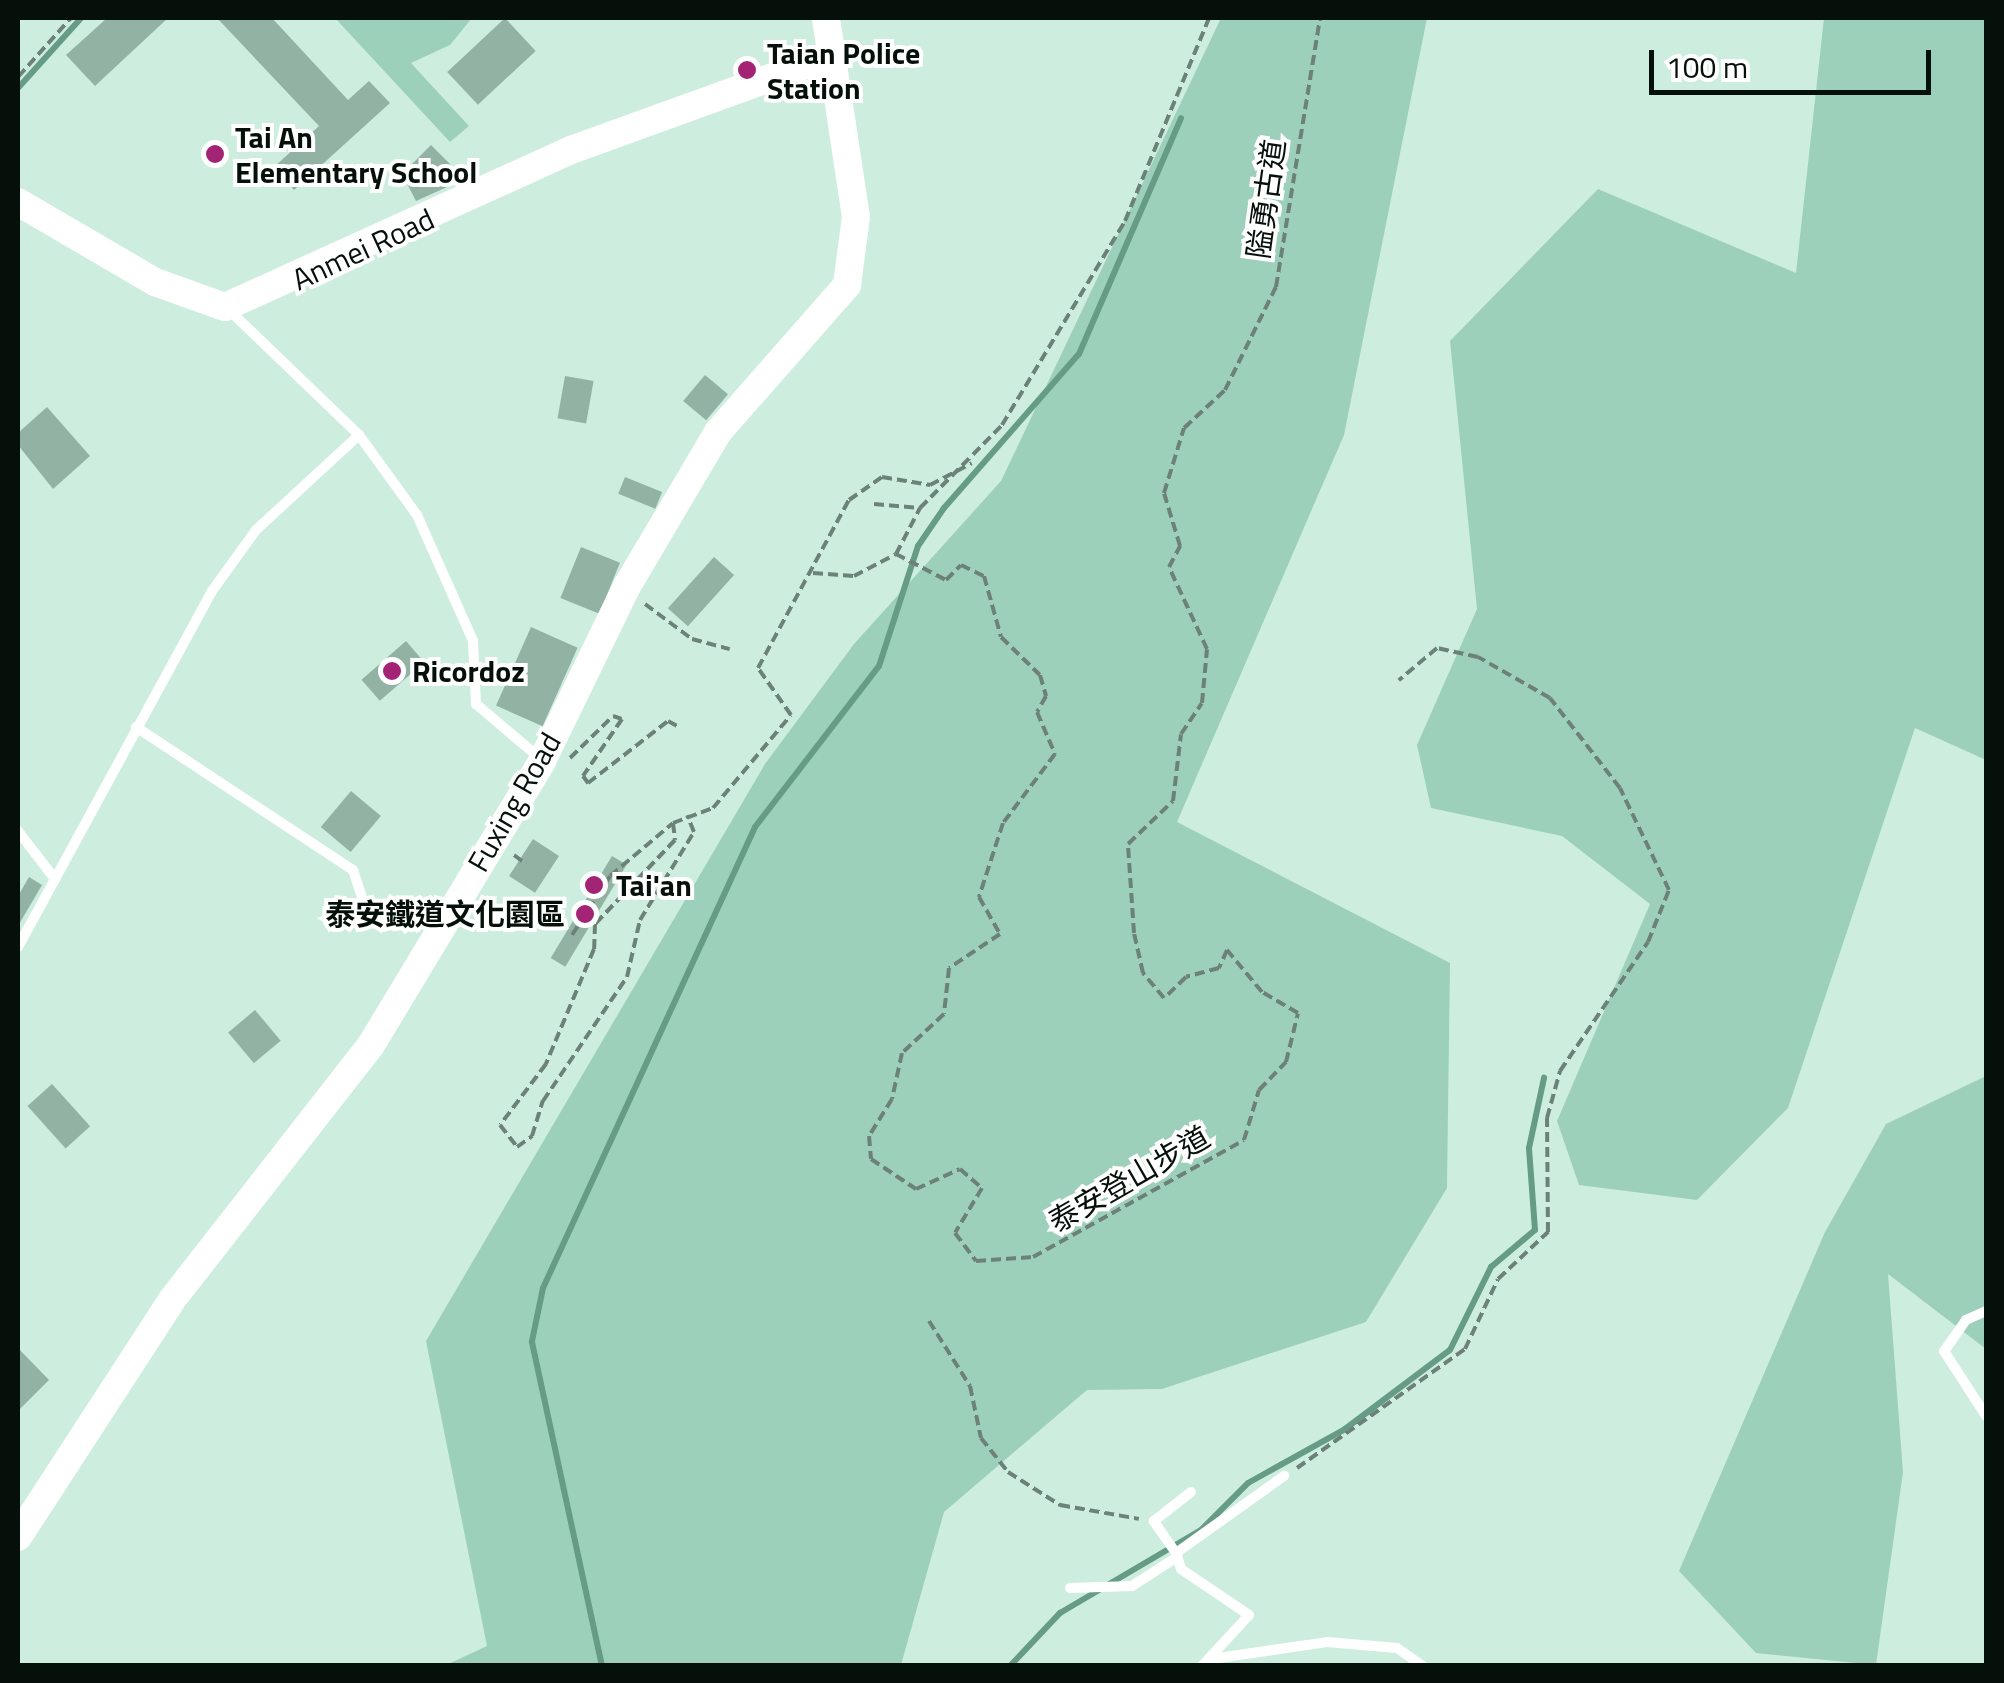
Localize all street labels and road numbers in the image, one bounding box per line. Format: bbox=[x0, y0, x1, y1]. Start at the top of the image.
street label: 隘勇古道 bbox=[1240, 137, 1292, 261]
street label: Anmei Road bbox=[286, 200, 440, 298]
street label: Fuxing Road bbox=[460, 726, 568, 878]
street label: 泰安登山步道 bbox=[1042, 1118, 1216, 1240]

